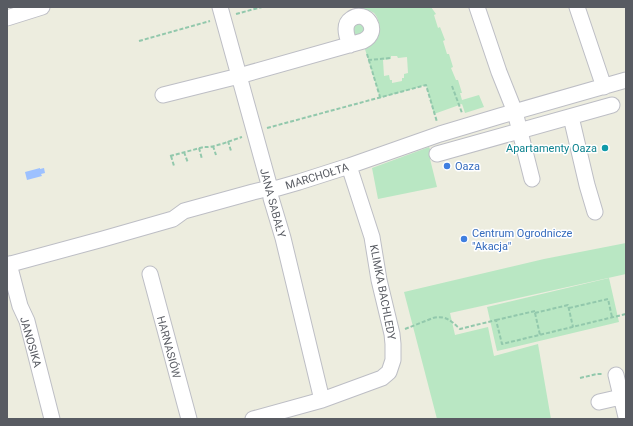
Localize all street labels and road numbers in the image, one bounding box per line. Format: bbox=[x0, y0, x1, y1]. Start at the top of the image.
street label: MARCHOŁTA bbox=[284, 160, 351, 192]
street label: JANA SABAŁY bbox=[257, 167, 288, 240]
street label: KLIMKA BACHLEDY bbox=[367, 243, 398, 341]
street label: JANOSIKA bbox=[17, 315, 44, 370]
street label: HARNASIÓW bbox=[154, 315, 183, 380]

